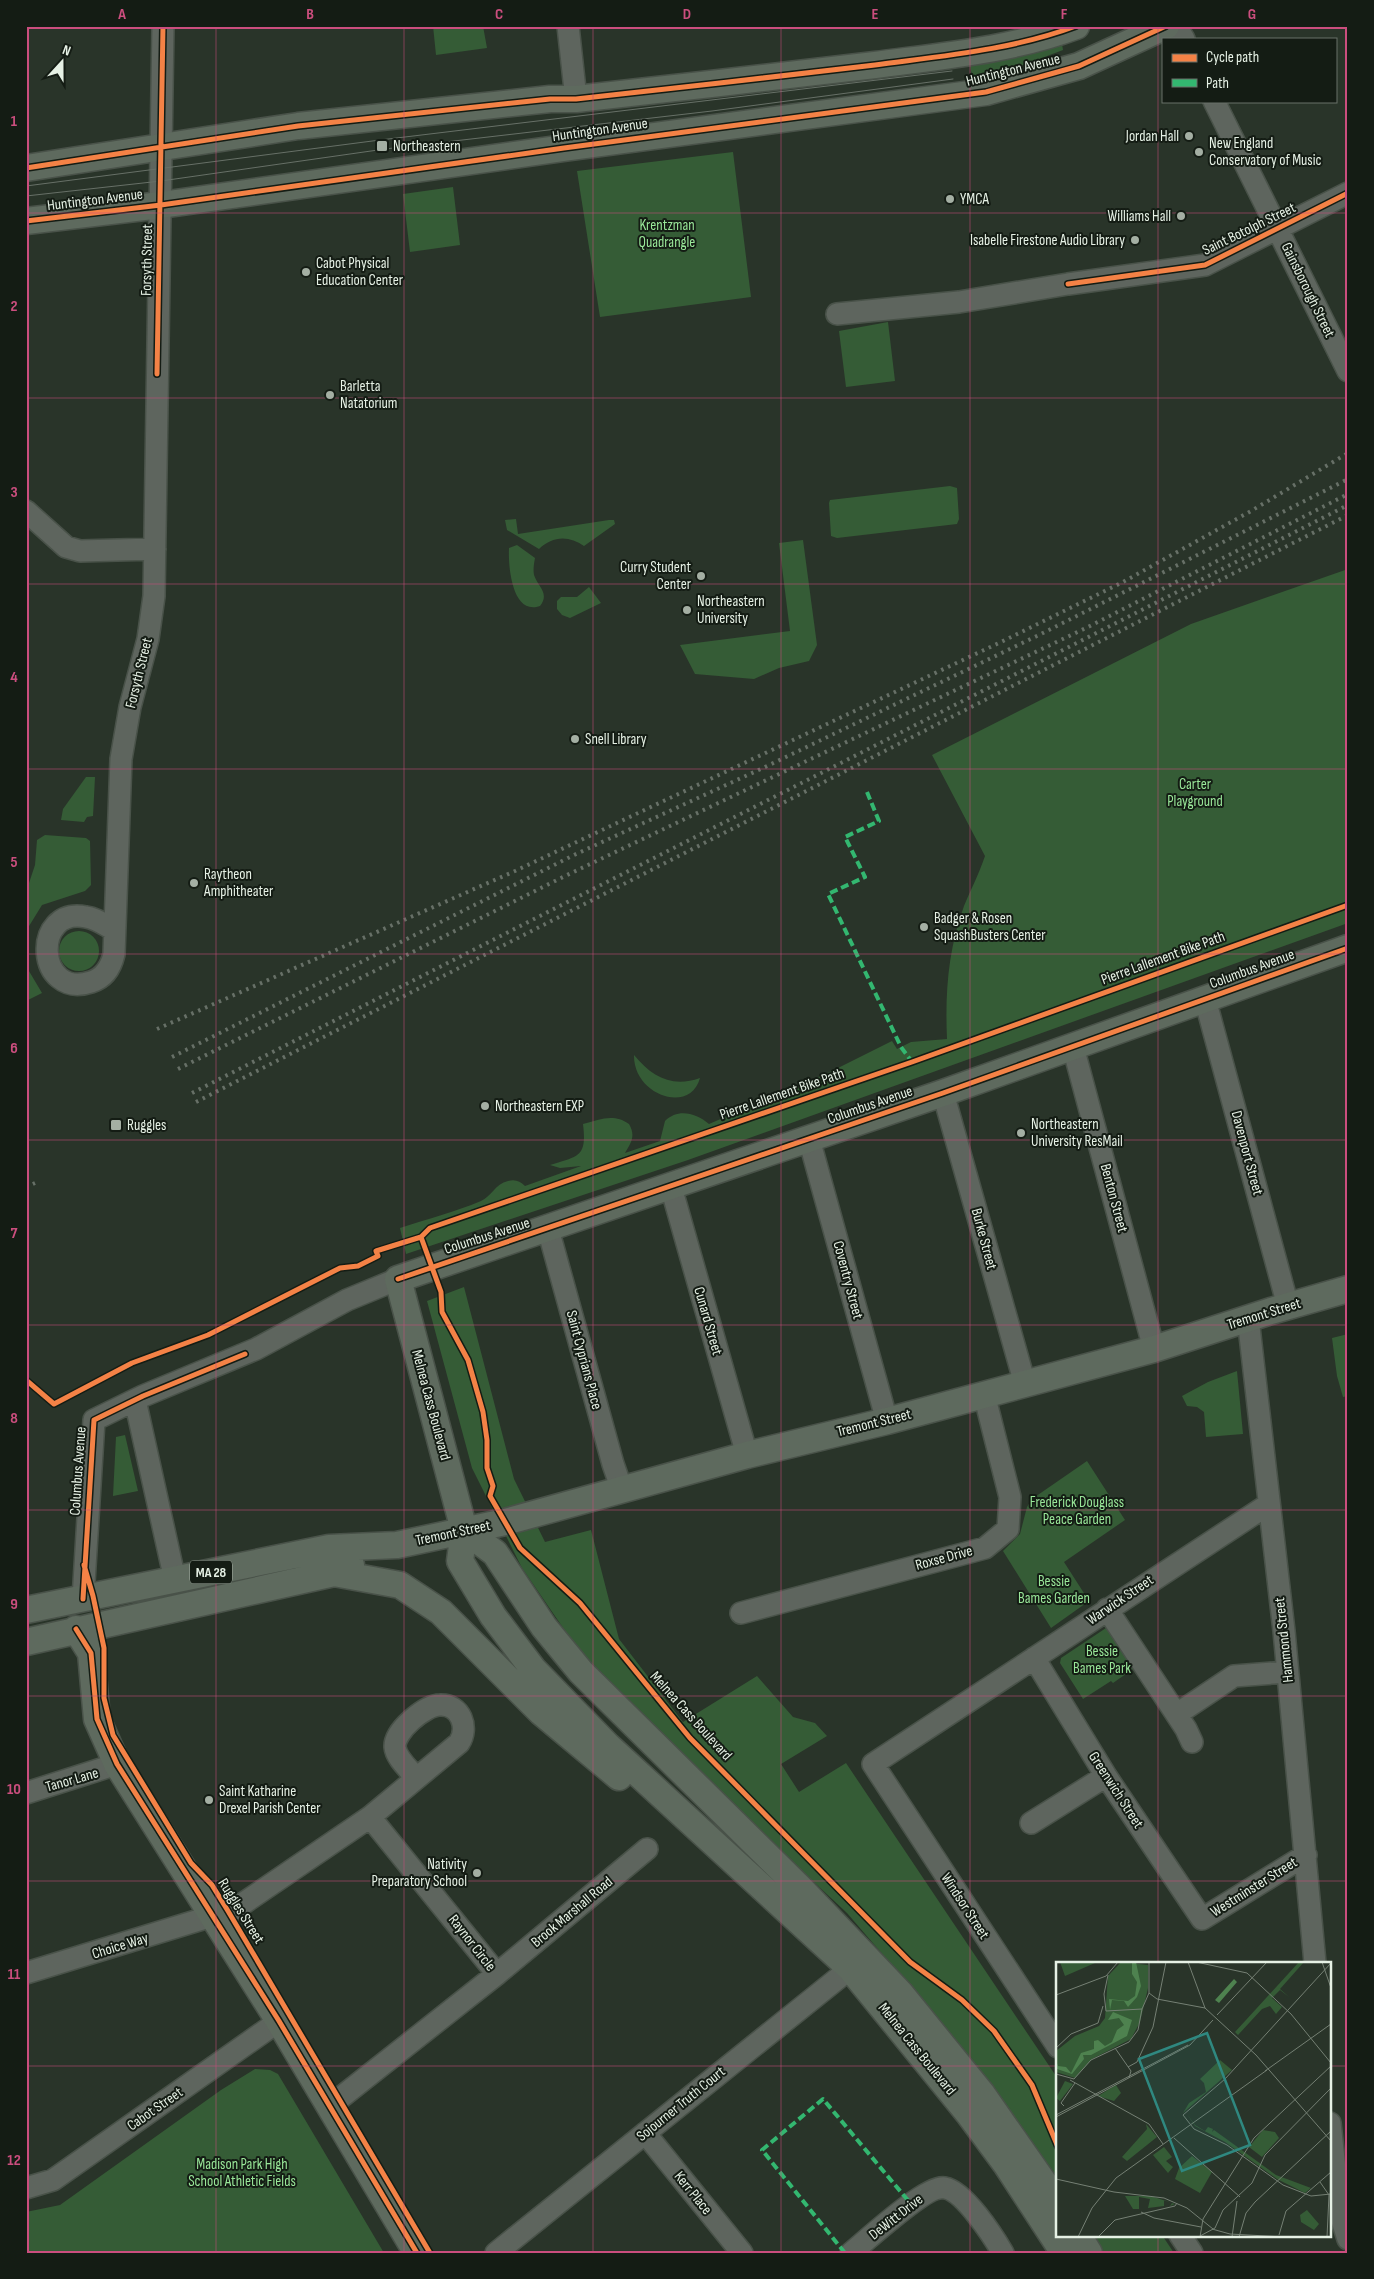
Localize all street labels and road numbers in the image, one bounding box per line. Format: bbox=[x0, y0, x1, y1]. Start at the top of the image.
street label: Huntington Avenue bbox=[964, 49, 1062, 91]
street label: Huntington Avenue bbox=[551, 114, 649, 146]
street label: Huntington Avenue bbox=[46, 185, 144, 215]
street label: Saint Botolph Street bbox=[1199, 198, 1299, 260]
street label: Forsyth Street bbox=[137, 223, 157, 296]
street label: Gainsborough Street bbox=[1277, 239, 1339, 341]
street label: Forsyth Street bbox=[121, 635, 157, 710]
street label: Pierre Lallement Bike Path bbox=[1099, 927, 1227, 989]
street label: Columbus Avenue bbox=[1207, 945, 1297, 993]
street label: Pierre Lallement Bike Path bbox=[717, 1064, 847, 1124]
street label: Columbus Avenue bbox=[825, 1082, 915, 1128]
street label: Davenport Street bbox=[1227, 1109, 1267, 1198]
street label: Benton Street bbox=[1096, 1162, 1132, 1235]
street label: Burke Street bbox=[967, 1206, 1001, 1272]
street label: Columbus Avenue bbox=[442, 1213, 532, 1259]
street label: Coventry Street bbox=[828, 1239, 868, 1322]
street label: Cunard Street bbox=[689, 1285, 727, 1358]
street label: Tremont Street bbox=[1225, 1294, 1304, 1334]
street label: Saint Cyprians Place bbox=[562, 1308, 606, 1412]
street label: Melnea Cass Boulevard bbox=[407, 1348, 455, 1462]
street label: Tremont Street bbox=[835, 1404, 914, 1441]
street label: Columbus Avenue bbox=[65, 1426, 91, 1516]
street label: Tremont Street bbox=[414, 1516, 493, 1550]
street label: Roxse Drive bbox=[913, 1541, 975, 1575]
road number: MA 28 bbox=[190, 1560, 232, 1584]
street label: Warwick Street bbox=[1083, 1570, 1157, 1629]
street label: Hammond Street bbox=[1270, 1596, 1298, 1684]
street label: Melnea Cass Boulevard bbox=[646, 1667, 736, 1765]
street label: Greenwich Street bbox=[1084, 1748, 1148, 1832]
street label: Tanor Lane bbox=[43, 1763, 101, 1797]
street label: Westminster Street bbox=[1207, 1853, 1301, 1921]
street label: Windsor Street bbox=[937, 1869, 994, 1943]
street label: Brook Marshall Road bbox=[527, 1872, 617, 1952]
street label: Ruggles Street bbox=[213, 1875, 269, 1948]
street label: Raynor Circle bbox=[444, 1911, 500, 1975]
street label: Choice Way bbox=[90, 1928, 151, 1964]
street label: Melnea Cass Boulevard bbox=[874, 1999, 960, 2099]
street label: Sojourner Truth Court bbox=[633, 2062, 730, 2146]
street label: Cabot Street bbox=[123, 2083, 187, 2135]
street label: Kerr Place bbox=[670, 2167, 716, 2219]
street label: DeWitt Drive bbox=[865, 2190, 927, 2244]

